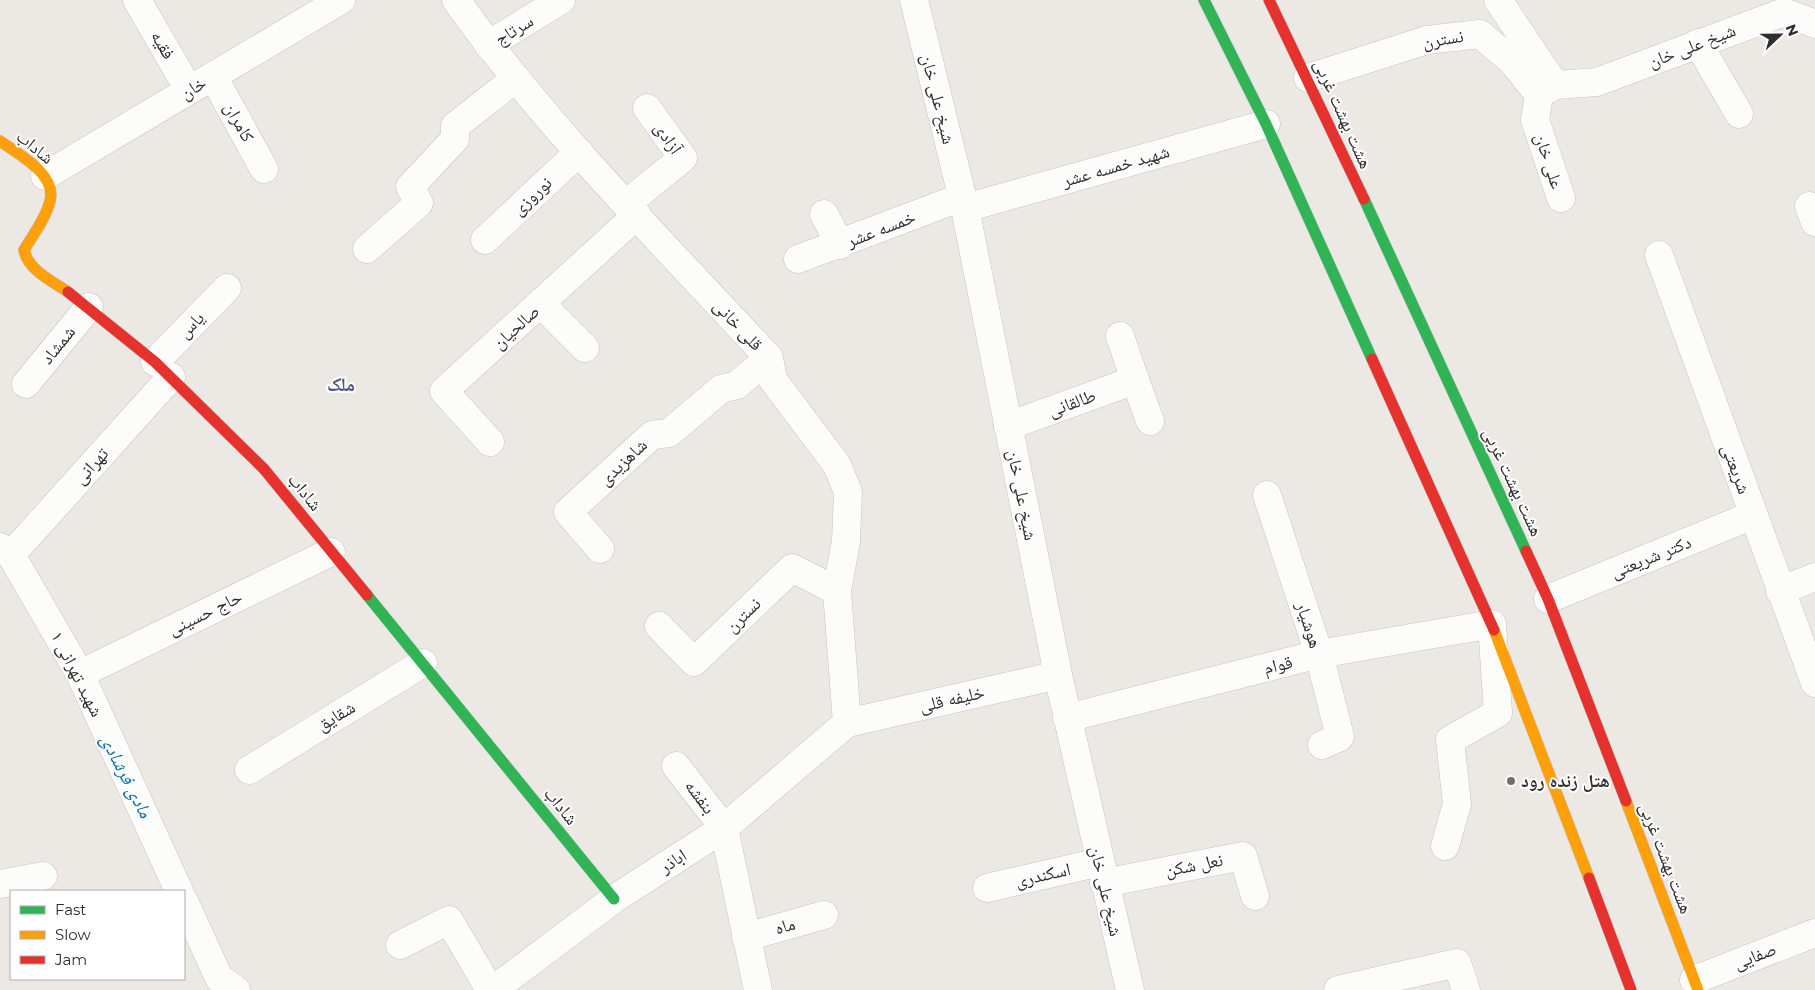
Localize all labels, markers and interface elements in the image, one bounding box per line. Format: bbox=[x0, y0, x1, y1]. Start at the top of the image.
street label: سرتاج bbox=[491, 10, 538, 51]
north arrow bbox=[1755, 10, 1805, 60]
street label: شیخ علی خان bbox=[1645, 19, 1739, 74]
text: N bbox=[1782, 22, 1803, 39]
street label: نسترن bbox=[1421, 25, 1465, 53]
street label: فقیه bbox=[146, 27, 180, 63]
street label: شیخ علی خان bbox=[915, 52, 960, 147]
street label: هشت بهشت غربی bbox=[1309, 56, 1377, 172]
street label: خان bbox=[176, 72, 210, 104]
street label: کامران bbox=[219, 98, 259, 146]
street label: آزادی bbox=[649, 118, 687, 159]
street label: شاداب bbox=[12, 125, 58, 169]
street label: علی خان bbox=[1530, 130, 1568, 192]
street label: شهید خمسه عشر bbox=[1059, 140, 1172, 192]
street label: نوروزی bbox=[507, 172, 557, 220]
street label: خمسه عشر bbox=[843, 206, 919, 253]
street label: قلی خانی bbox=[709, 295, 767, 355]
street label: صالحیان bbox=[488, 300, 544, 354]
street label: یاس bbox=[173, 307, 209, 343]
street label: شمشاد bbox=[36, 321, 80, 369]
district label: ملک bbox=[327, 373, 355, 396]
street label: طالقانی bbox=[1045, 384, 1099, 422]
street label: هشت بهشت غربی bbox=[1478, 424, 1548, 540]
street label: شاهزیدی bbox=[594, 434, 652, 490]
street label: شریعتی bbox=[1717, 441, 1755, 497]
street label: تهرانی bbox=[69, 443, 113, 489]
street label: شیخ علی خان bbox=[1001, 448, 1042, 543]
street label: شاداب bbox=[283, 469, 327, 515]
street label: دکتر شریعتی bbox=[1607, 531, 1695, 583]
street label: حاج حسینی bbox=[164, 586, 246, 641]
street label: نسترن bbox=[721, 593, 765, 637]
street label: هوشیار bbox=[1291, 598, 1327, 651]
street label: شهید تهرانی ۱ bbox=[46, 628, 108, 720]
street label: قوام bbox=[1261, 651, 1295, 680]
street label: خلیفه قلی bbox=[917, 681, 987, 717]
street label: شقایق bbox=[313, 696, 359, 736]
water label: مادی فرشادی bbox=[96, 731, 158, 822]
place label: هتل زنده رود bbox=[1521, 770, 1610, 792]
marker: هتل زنده رود bbox=[1505, 775, 1517, 787]
street label: بنفشه bbox=[680, 776, 720, 819]
street label: شاداب bbox=[539, 783, 583, 829]
street label: هشت بهشت غربی bbox=[1635, 799, 1697, 917]
street label: اباذر bbox=[654, 844, 691, 878]
street label: شیخ علی خان bbox=[1084, 844, 1127, 939]
street label: نعل شکن bbox=[1163, 849, 1225, 881]
street label: اسکندری bbox=[1013, 858, 1073, 892]
legend bbox=[10, 890, 185, 980]
text: Fast bbox=[55, 900, 86, 919]
street label: ماه bbox=[772, 913, 798, 939]
text: Slow bbox=[55, 925, 91, 944]
street label: صفایی bbox=[1730, 938, 1780, 974]
text: Jam bbox=[54, 950, 87, 969]

